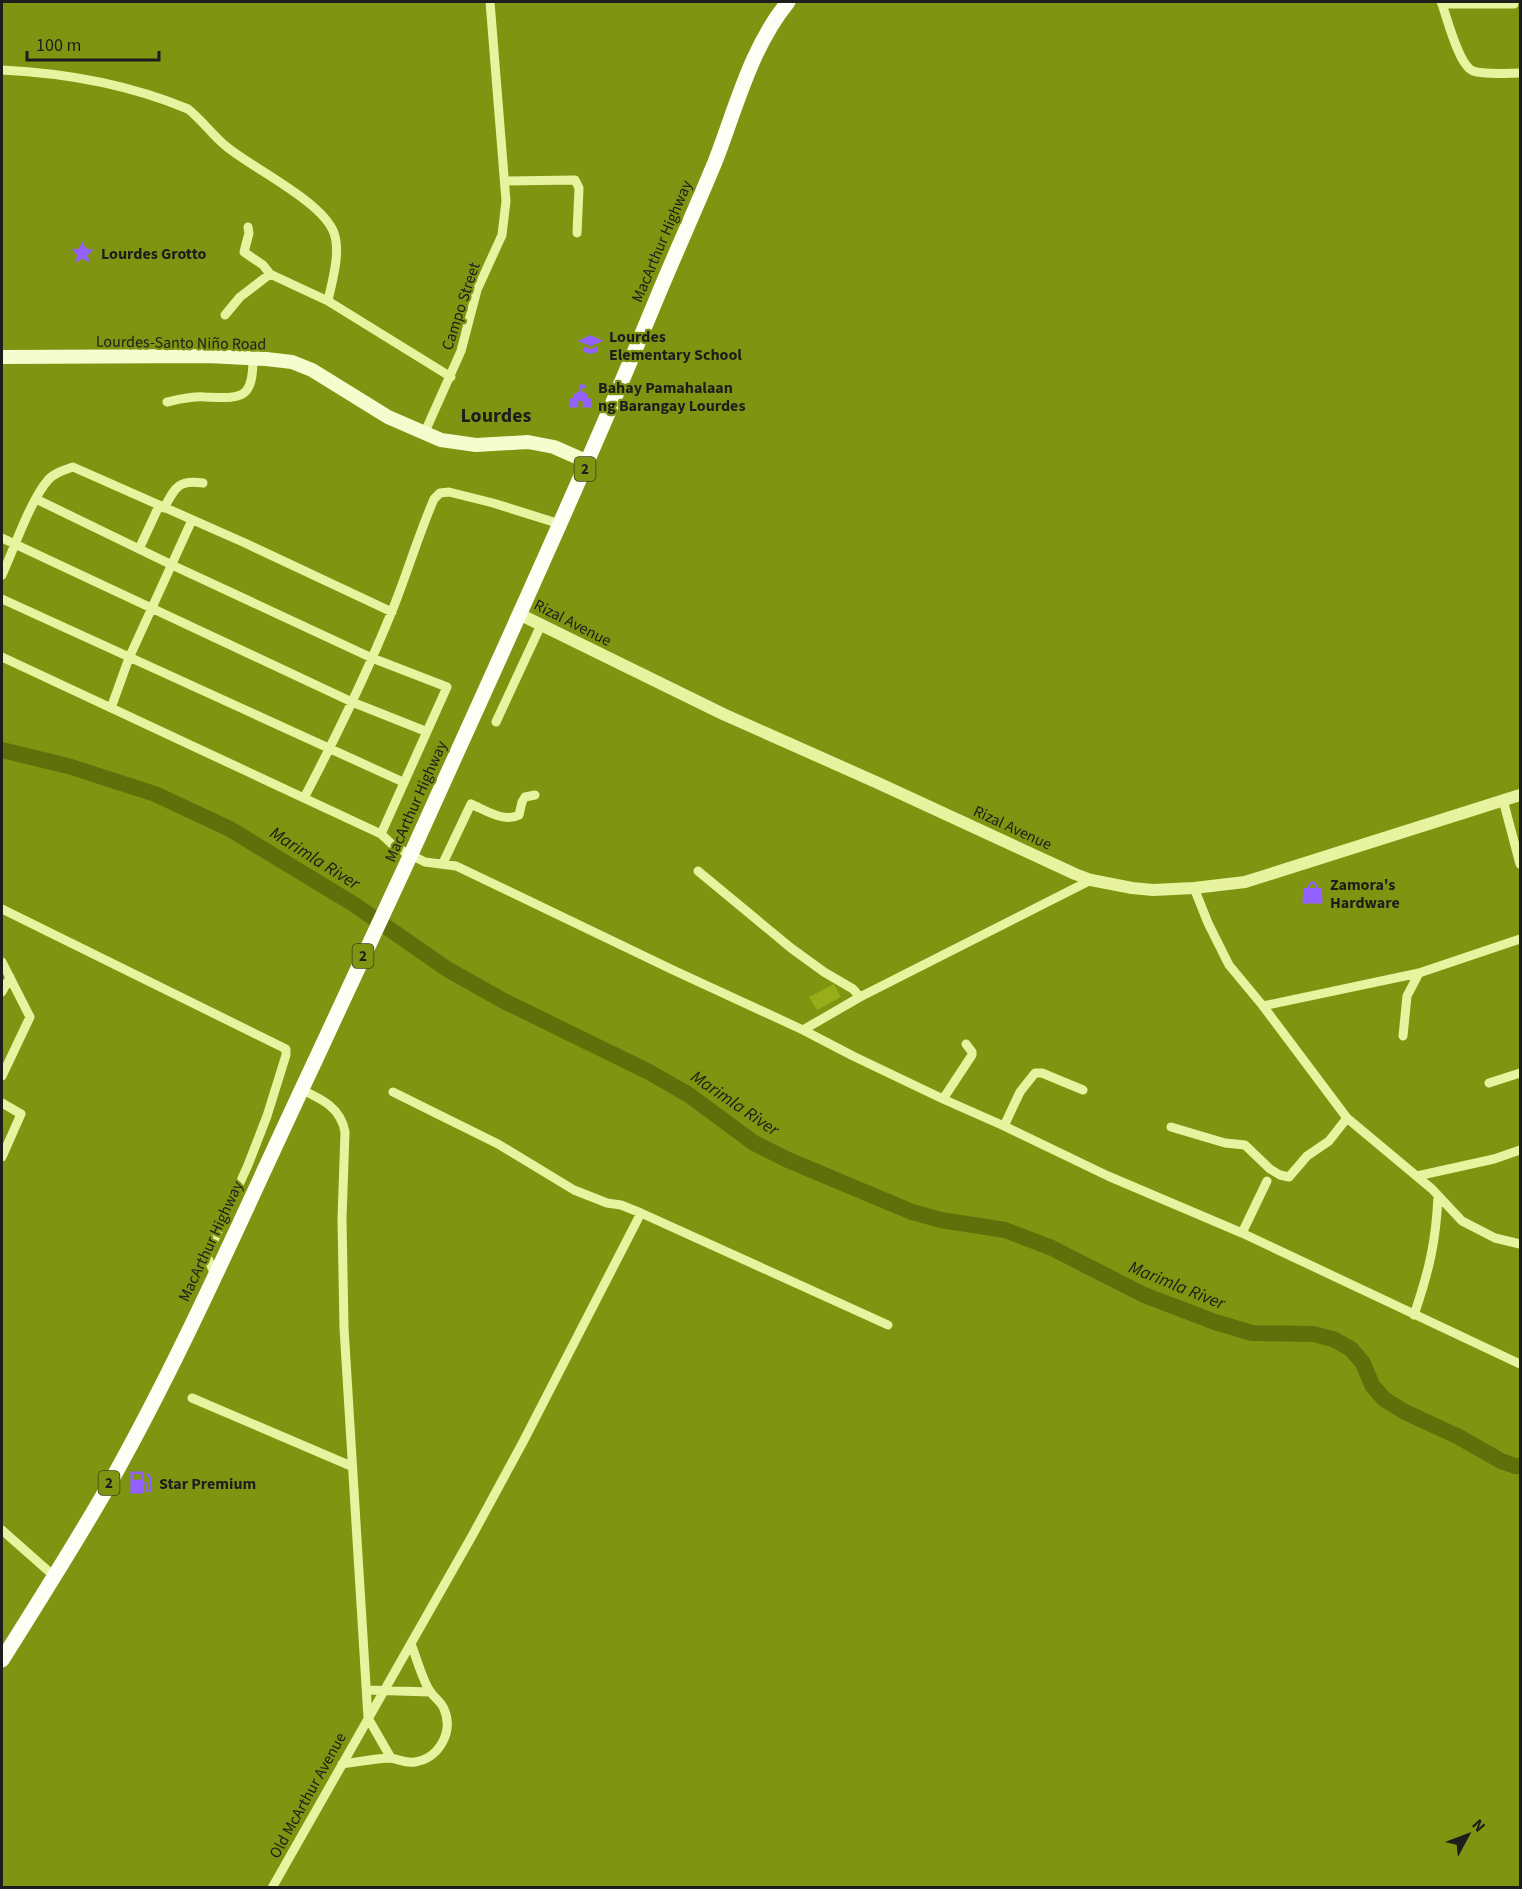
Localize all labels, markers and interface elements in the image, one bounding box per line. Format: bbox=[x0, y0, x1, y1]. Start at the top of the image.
scale bar bbox=[27, 24, 159, 62]
text: 100 m bbox=[36, 33, 81, 58]
street label: MacArthur Highway bbox=[626, 176, 698, 306]
place icon: Lourdes Grotto bbox=[70, 240, 96, 266]
place label: Lourdes Grotto bbox=[101, 243, 206, 265]
street label: Campo Street bbox=[436, 259, 486, 353]
place label: Lourdes Elementary School bbox=[609, 326, 742, 366]
street label: Lourdes-Santo Niño Road bbox=[96, 331, 266, 355]
school or university icon: Lourdes Elementary School bbox=[578, 332, 604, 358]
place label: Bahay Pamahalaan ng Barangay Lourdes bbox=[598, 377, 746, 417]
public building icon: Bahay Pamahalaan ng Barangay Lourdes bbox=[567, 383, 593, 409]
district label: Lourdes bbox=[461, 402, 532, 430]
road number: 2 bbox=[574, 457, 596, 481]
street label: Rizal Avenue bbox=[530, 594, 615, 652]
street label: MacArthur Highway bbox=[379, 737, 453, 866]
street label: Rizal Avenue bbox=[970, 800, 1055, 856]
water label: Marimla River bbox=[265, 821, 365, 896]
place label: Zamora's Hardware bbox=[1330, 874, 1400, 914]
shop icon: Zamora's Hardware bbox=[1299, 880, 1325, 906]
road number: 2 bbox=[352, 944, 374, 968]
water label: Marimla River bbox=[685, 1065, 785, 1143]
street label: MacArthur Highway bbox=[173, 1177, 249, 1305]
water label: Marimla River bbox=[1125, 1255, 1230, 1316]
fuel station icon: Star Premium bbox=[128, 1470, 154, 1496]
road number: 2 bbox=[98, 1471, 120, 1495]
place label: Star Premium bbox=[159, 1473, 256, 1495]
street label: Old McArthur Avenue bbox=[264, 1729, 352, 1862]
north arrow bbox=[1438, 1805, 1498, 1865]
text: N bbox=[1467, 1815, 1490, 1837]

